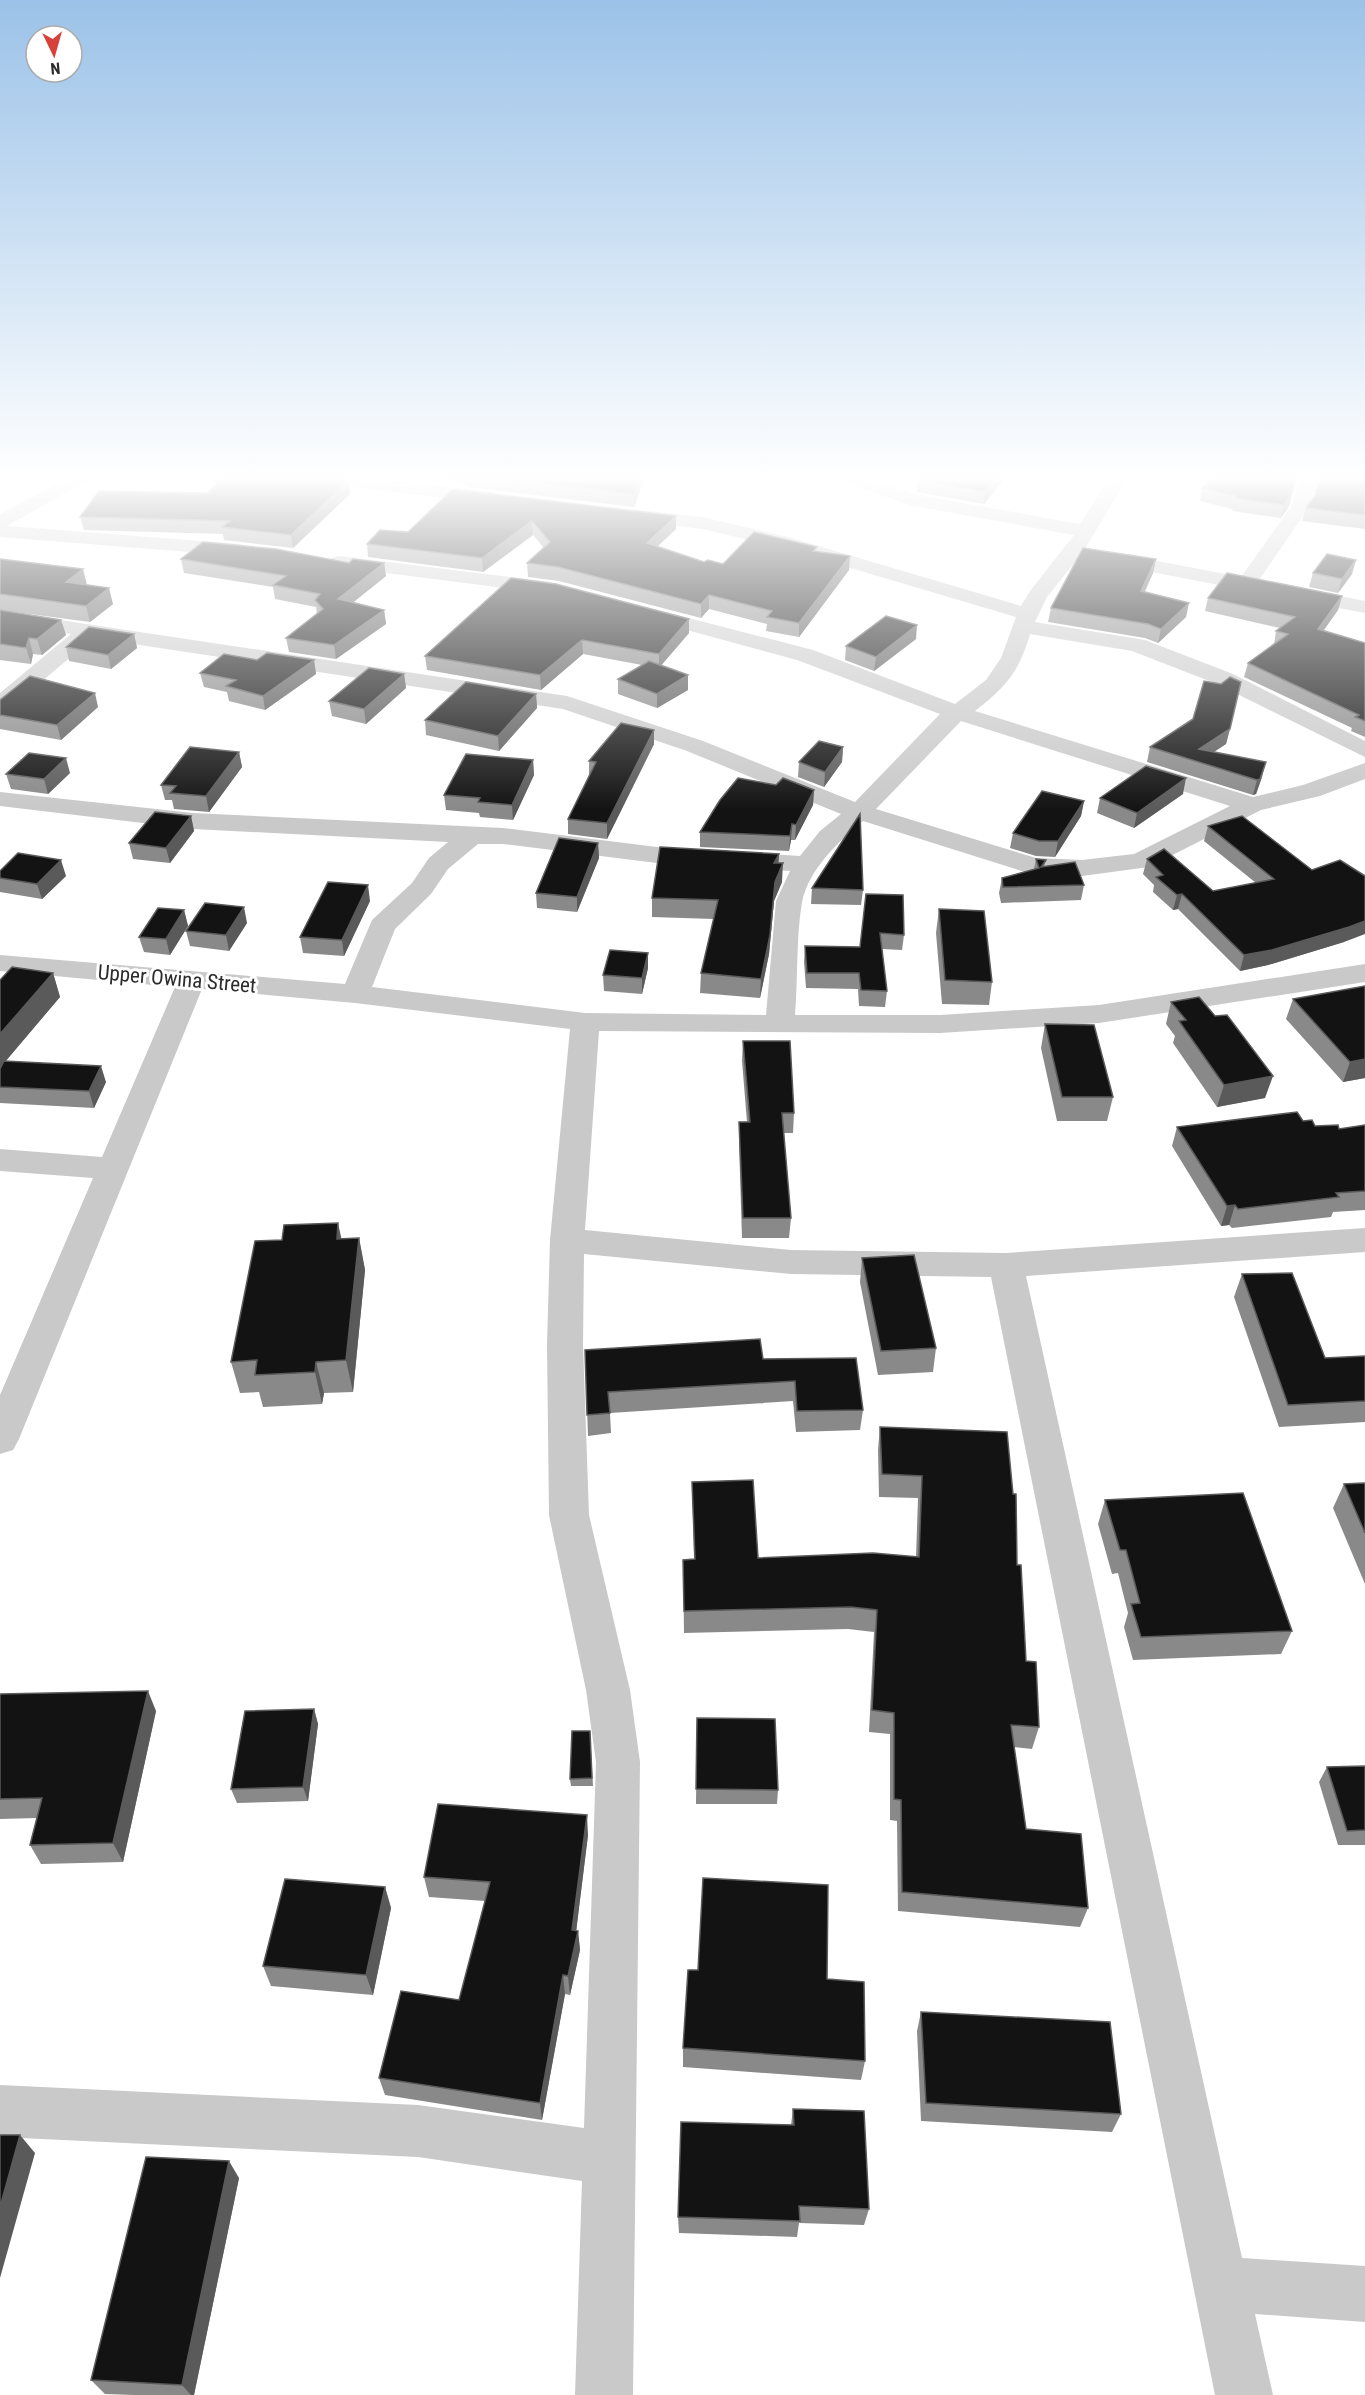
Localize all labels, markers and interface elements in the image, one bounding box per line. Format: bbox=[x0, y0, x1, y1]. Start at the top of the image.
north arrow bbox=[24, 24, 84, 84]
text: N bbox=[50, 59, 61, 78]
street label: Upper Owina Street bbox=[97, 960, 257, 998]

